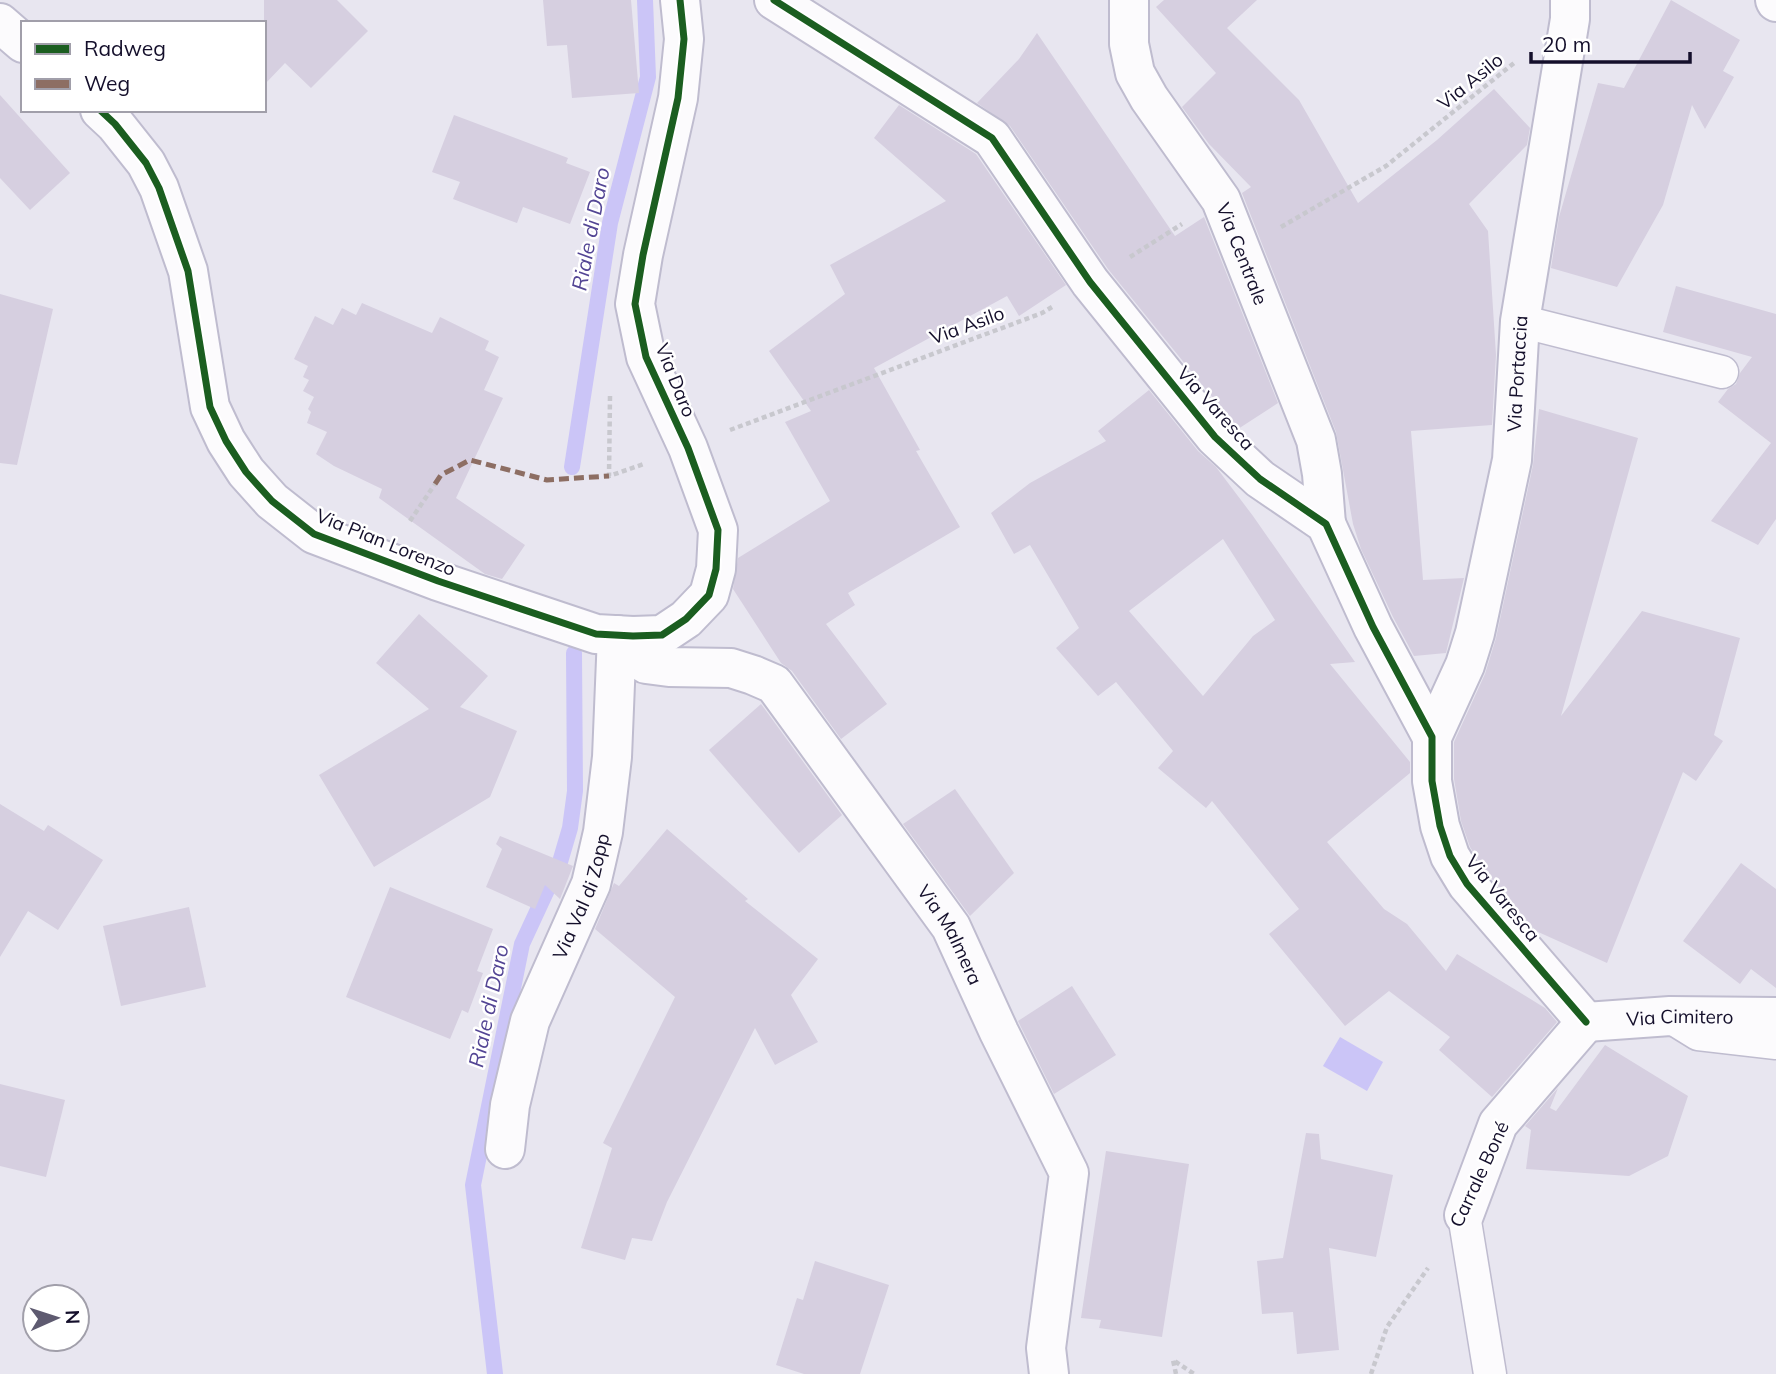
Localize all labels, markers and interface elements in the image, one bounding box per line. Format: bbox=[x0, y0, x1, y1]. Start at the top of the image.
legend bbox=[21, 21, 266, 112]
scale bar bbox=[1531, 21, 1690, 65]
text: 20 m bbox=[1542, 31, 1591, 57]
text: Radweg bbox=[84, 35, 166, 61]
street label: Via Asilo bbox=[1432, 47, 1508, 115]
text: Weg bbox=[84, 70, 130, 96]
water label: Riale di Daro bbox=[565, 165, 615, 293]
street label: Via Centrale bbox=[1211, 199, 1273, 308]
street label: Via Asilo bbox=[927, 301, 1007, 349]
street label: Via Portaccia bbox=[1502, 315, 1532, 433]
street label: Via Daro bbox=[650, 340, 702, 420]
street label: Via Varesca bbox=[1172, 361, 1260, 455]
street label: Via Pian Lorenzo bbox=[313, 503, 459, 581]
street label: Via Val di Zopp bbox=[547, 831, 614, 963]
street label: Via Varesca bbox=[1461, 850, 1545, 946]
street label: Via Malmera bbox=[912, 880, 988, 989]
water label: Riale di Daro bbox=[462, 942, 514, 1070]
street label: Via Cimitero bbox=[1625, 1004, 1734, 1031]
street label: Carrale Boné bbox=[1444, 1117, 1514, 1231]
north arrow bbox=[21, 1283, 91, 1353]
text: N bbox=[61, 1309, 85, 1325]

